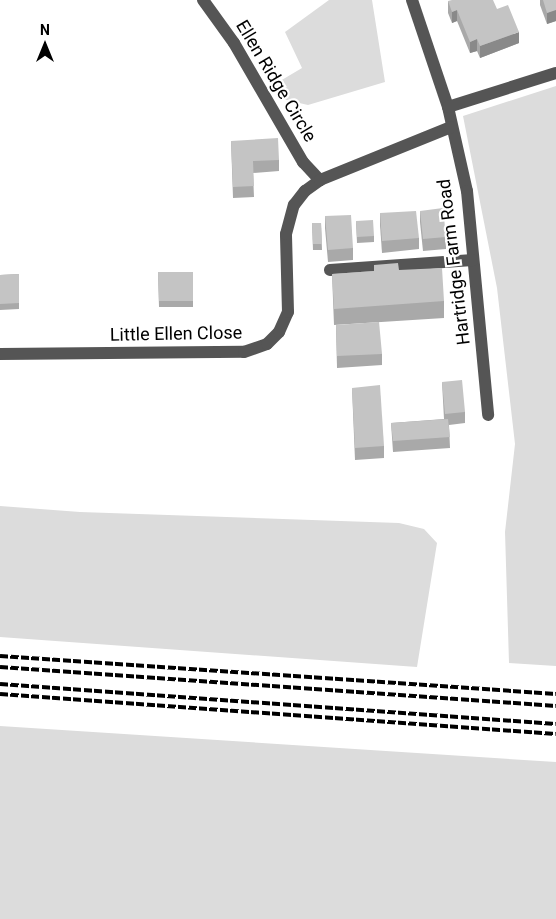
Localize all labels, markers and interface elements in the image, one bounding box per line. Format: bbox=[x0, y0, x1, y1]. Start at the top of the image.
street label: Ellen Ridge Circle bbox=[231, 16, 321, 146]
north arrow bbox=[20, 20, 70, 70]
text: N bbox=[40, 22, 50, 38]
street label: Hartridge Farm Road bbox=[433, 178, 475, 346]
street label: Little Ellen Close bbox=[110, 322, 242, 346]

